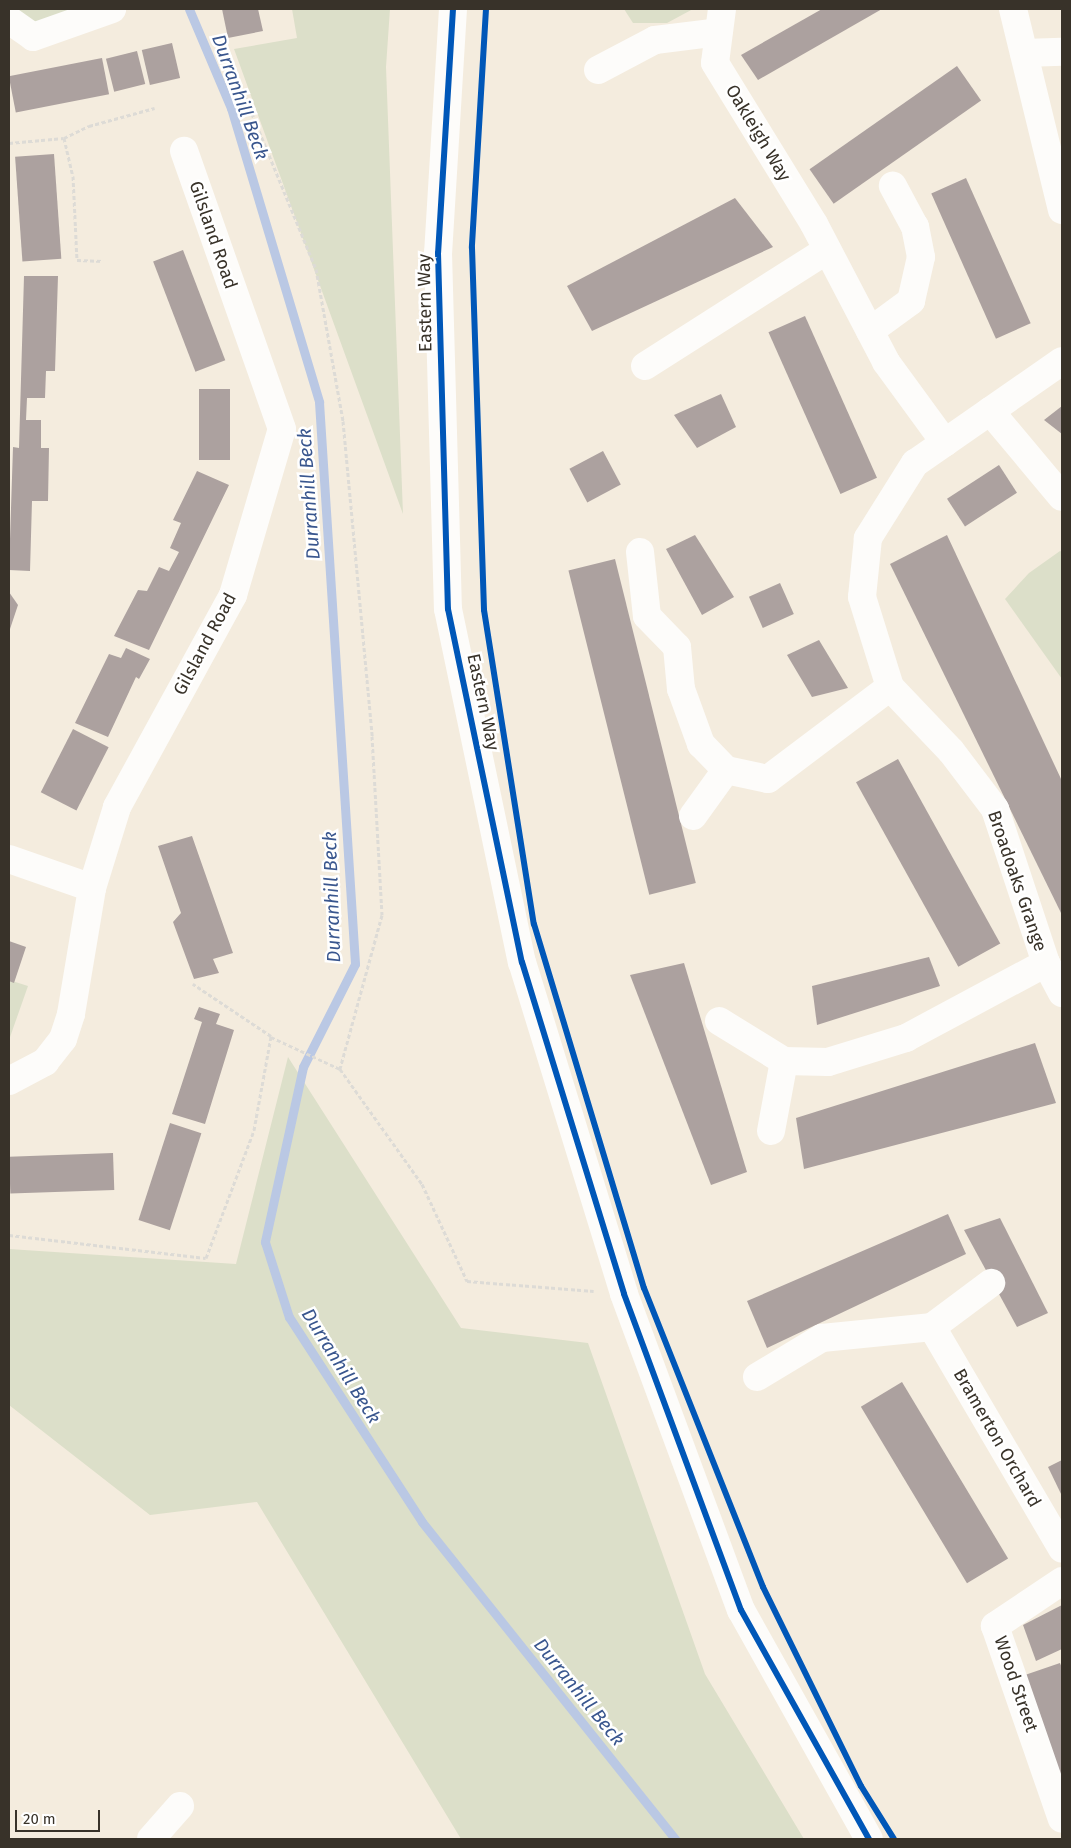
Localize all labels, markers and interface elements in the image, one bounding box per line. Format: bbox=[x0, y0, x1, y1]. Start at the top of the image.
water label: Durranhill Beck bbox=[207, 31, 273, 163]
street label: Oakleigh Way bbox=[721, 81, 795, 185]
street label: Gilsland Road bbox=[184, 178, 242, 292]
street label: Eastern Way bbox=[413, 254, 437, 352]
water label: Durranhill Beck bbox=[293, 428, 325, 560]
street label: Gilsland Road bbox=[169, 589, 241, 699]
street label: Eastern Way bbox=[462, 652, 504, 752]
street label: Broadoaks Grange bbox=[983, 808, 1051, 954]
water label: Durranhill Beck bbox=[318, 831, 346, 963]
water label: Durranhill Beck bbox=[296, 1304, 386, 1428]
street label: Bramerton Orchard bbox=[949, 1365, 1045, 1511]
street label: Wood Street bbox=[989, 1633, 1043, 1735]
water label: Durranhill Beck bbox=[529, 1634, 629, 1750]
scale bar bbox=[18, 1800, 102, 1832]
text: 20 m bbox=[23, 1810, 56, 1828]

